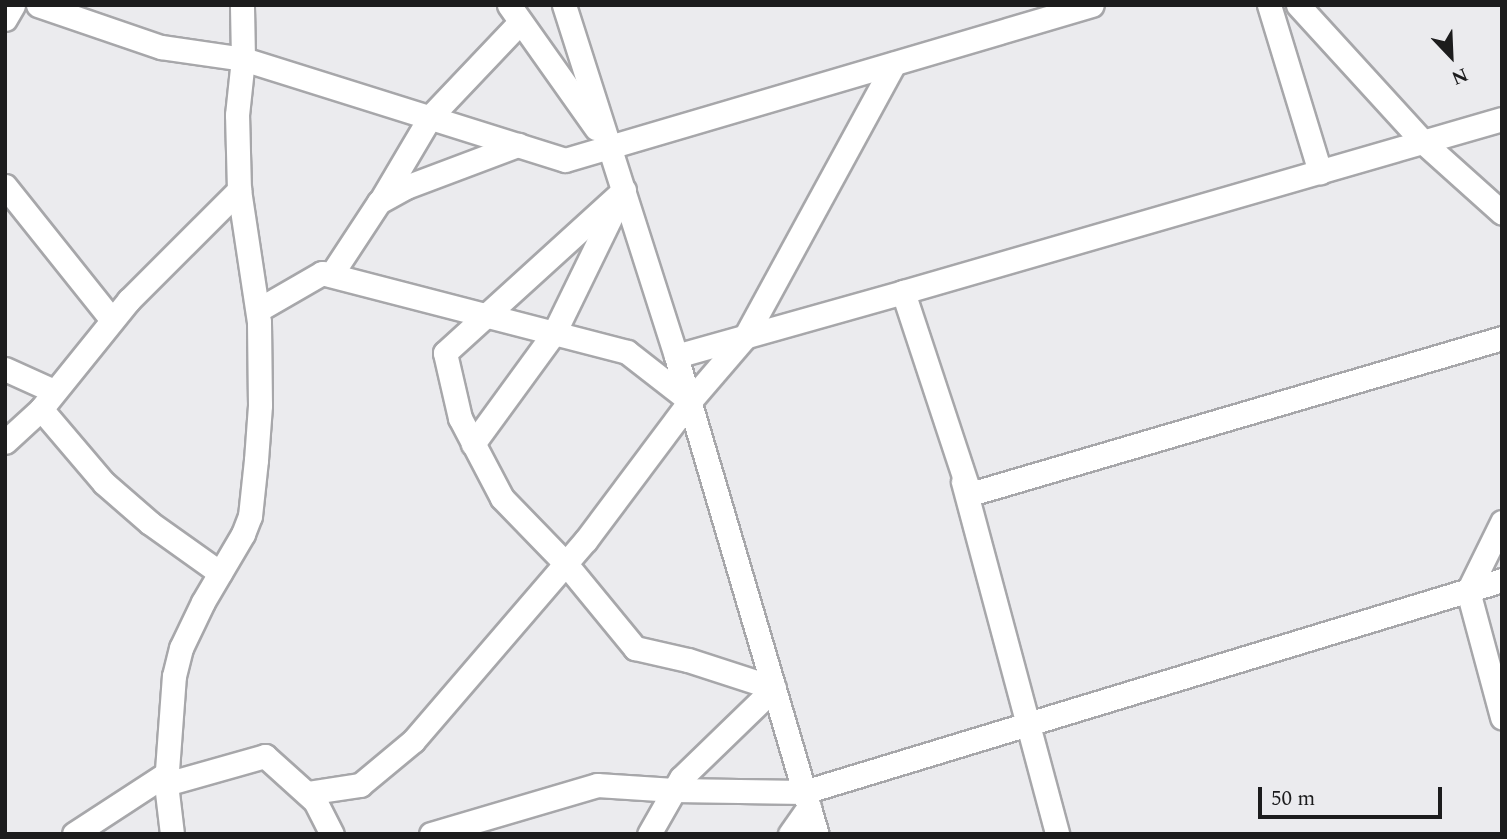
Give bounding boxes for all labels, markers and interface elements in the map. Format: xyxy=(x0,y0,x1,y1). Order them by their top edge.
north arrow xyxy=(1416,21,1486,91)
text: N xyxy=(1447,59,1472,92)
scale bar xyxy=(1262,772,1446,816)
text: 50 m xyxy=(1271,783,1315,815)

